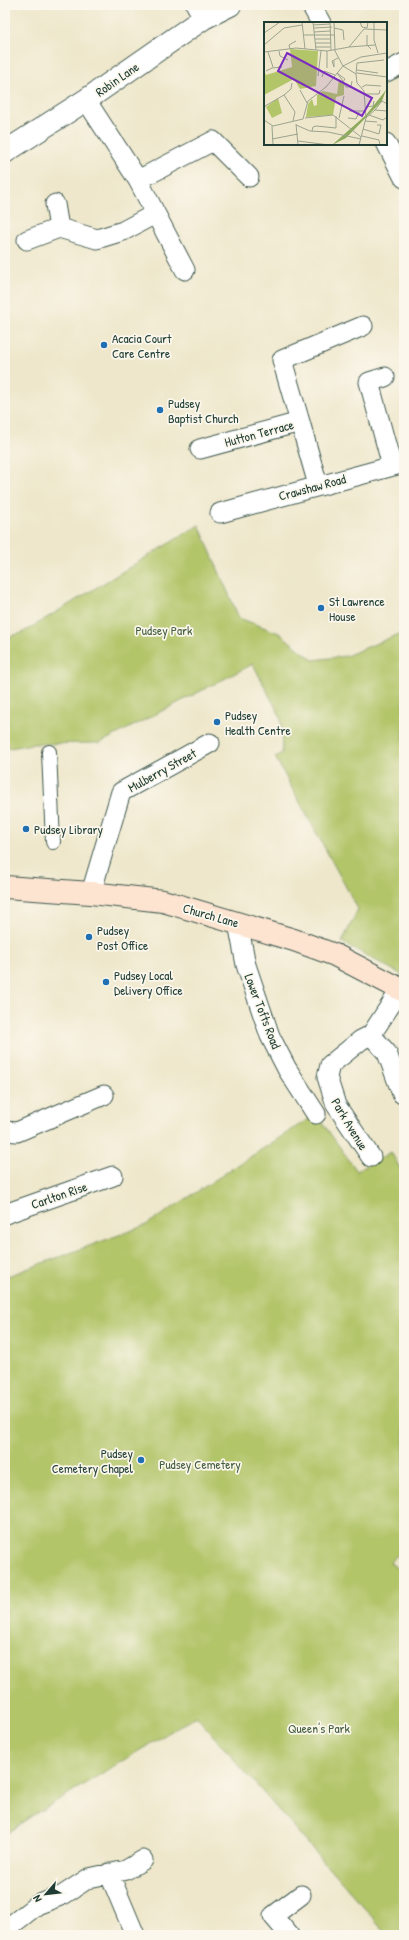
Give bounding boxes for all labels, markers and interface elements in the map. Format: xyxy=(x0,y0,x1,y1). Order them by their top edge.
inset map xyxy=(264,22,387,145)
street label: Robin Lane xyxy=(92,57,142,101)
place label: Acacia Court Care Centre xyxy=(112,329,172,362)
marker: Acacia Court Care Centre xyxy=(99,340,109,350)
place label: Pudsey Baptist Church xyxy=(168,394,239,427)
marker: Pudsey Baptist Church xyxy=(155,405,165,415)
street label: Hutton Terrace xyxy=(222,415,296,451)
street label: Crawshaw Road xyxy=(276,469,348,505)
place label: St Lawrence House xyxy=(329,592,385,625)
marker: St Lawrence House xyxy=(316,603,326,613)
park label: Pudsey Park xyxy=(136,621,193,639)
place label: Pudsey Health Centre xyxy=(225,706,291,739)
marker: Pudsey Health Centre xyxy=(212,717,222,727)
street label: Mulberry Street xyxy=(125,744,200,796)
place label: Pudsey Library xyxy=(34,820,103,838)
marker: Pudsey Library xyxy=(21,824,31,834)
street label: Church Lane xyxy=(181,898,241,932)
place label: Pudsey Post Office xyxy=(97,921,148,954)
marker: Pudsey Post Office xyxy=(84,932,94,942)
place label: Pudsey Local Delivery Office xyxy=(114,966,183,999)
street label: Lower Tofts Road xyxy=(240,971,286,1051)
marker: Pudsey Local Delivery Office xyxy=(101,977,111,987)
street label: Park Avenue xyxy=(327,1095,373,1153)
street label: Carlton Rise xyxy=(29,1177,89,1213)
place label: Pudsey Cemetery Chapel xyxy=(52,1444,134,1477)
marker: Pudsey Cemetery Chapel xyxy=(136,1455,146,1465)
park label: Pudsey Cemetery xyxy=(159,1455,241,1473)
park label: Queen's Park xyxy=(288,1719,351,1737)
north arrow xyxy=(26,1874,66,1914)
text: N xyxy=(30,1893,45,1905)

